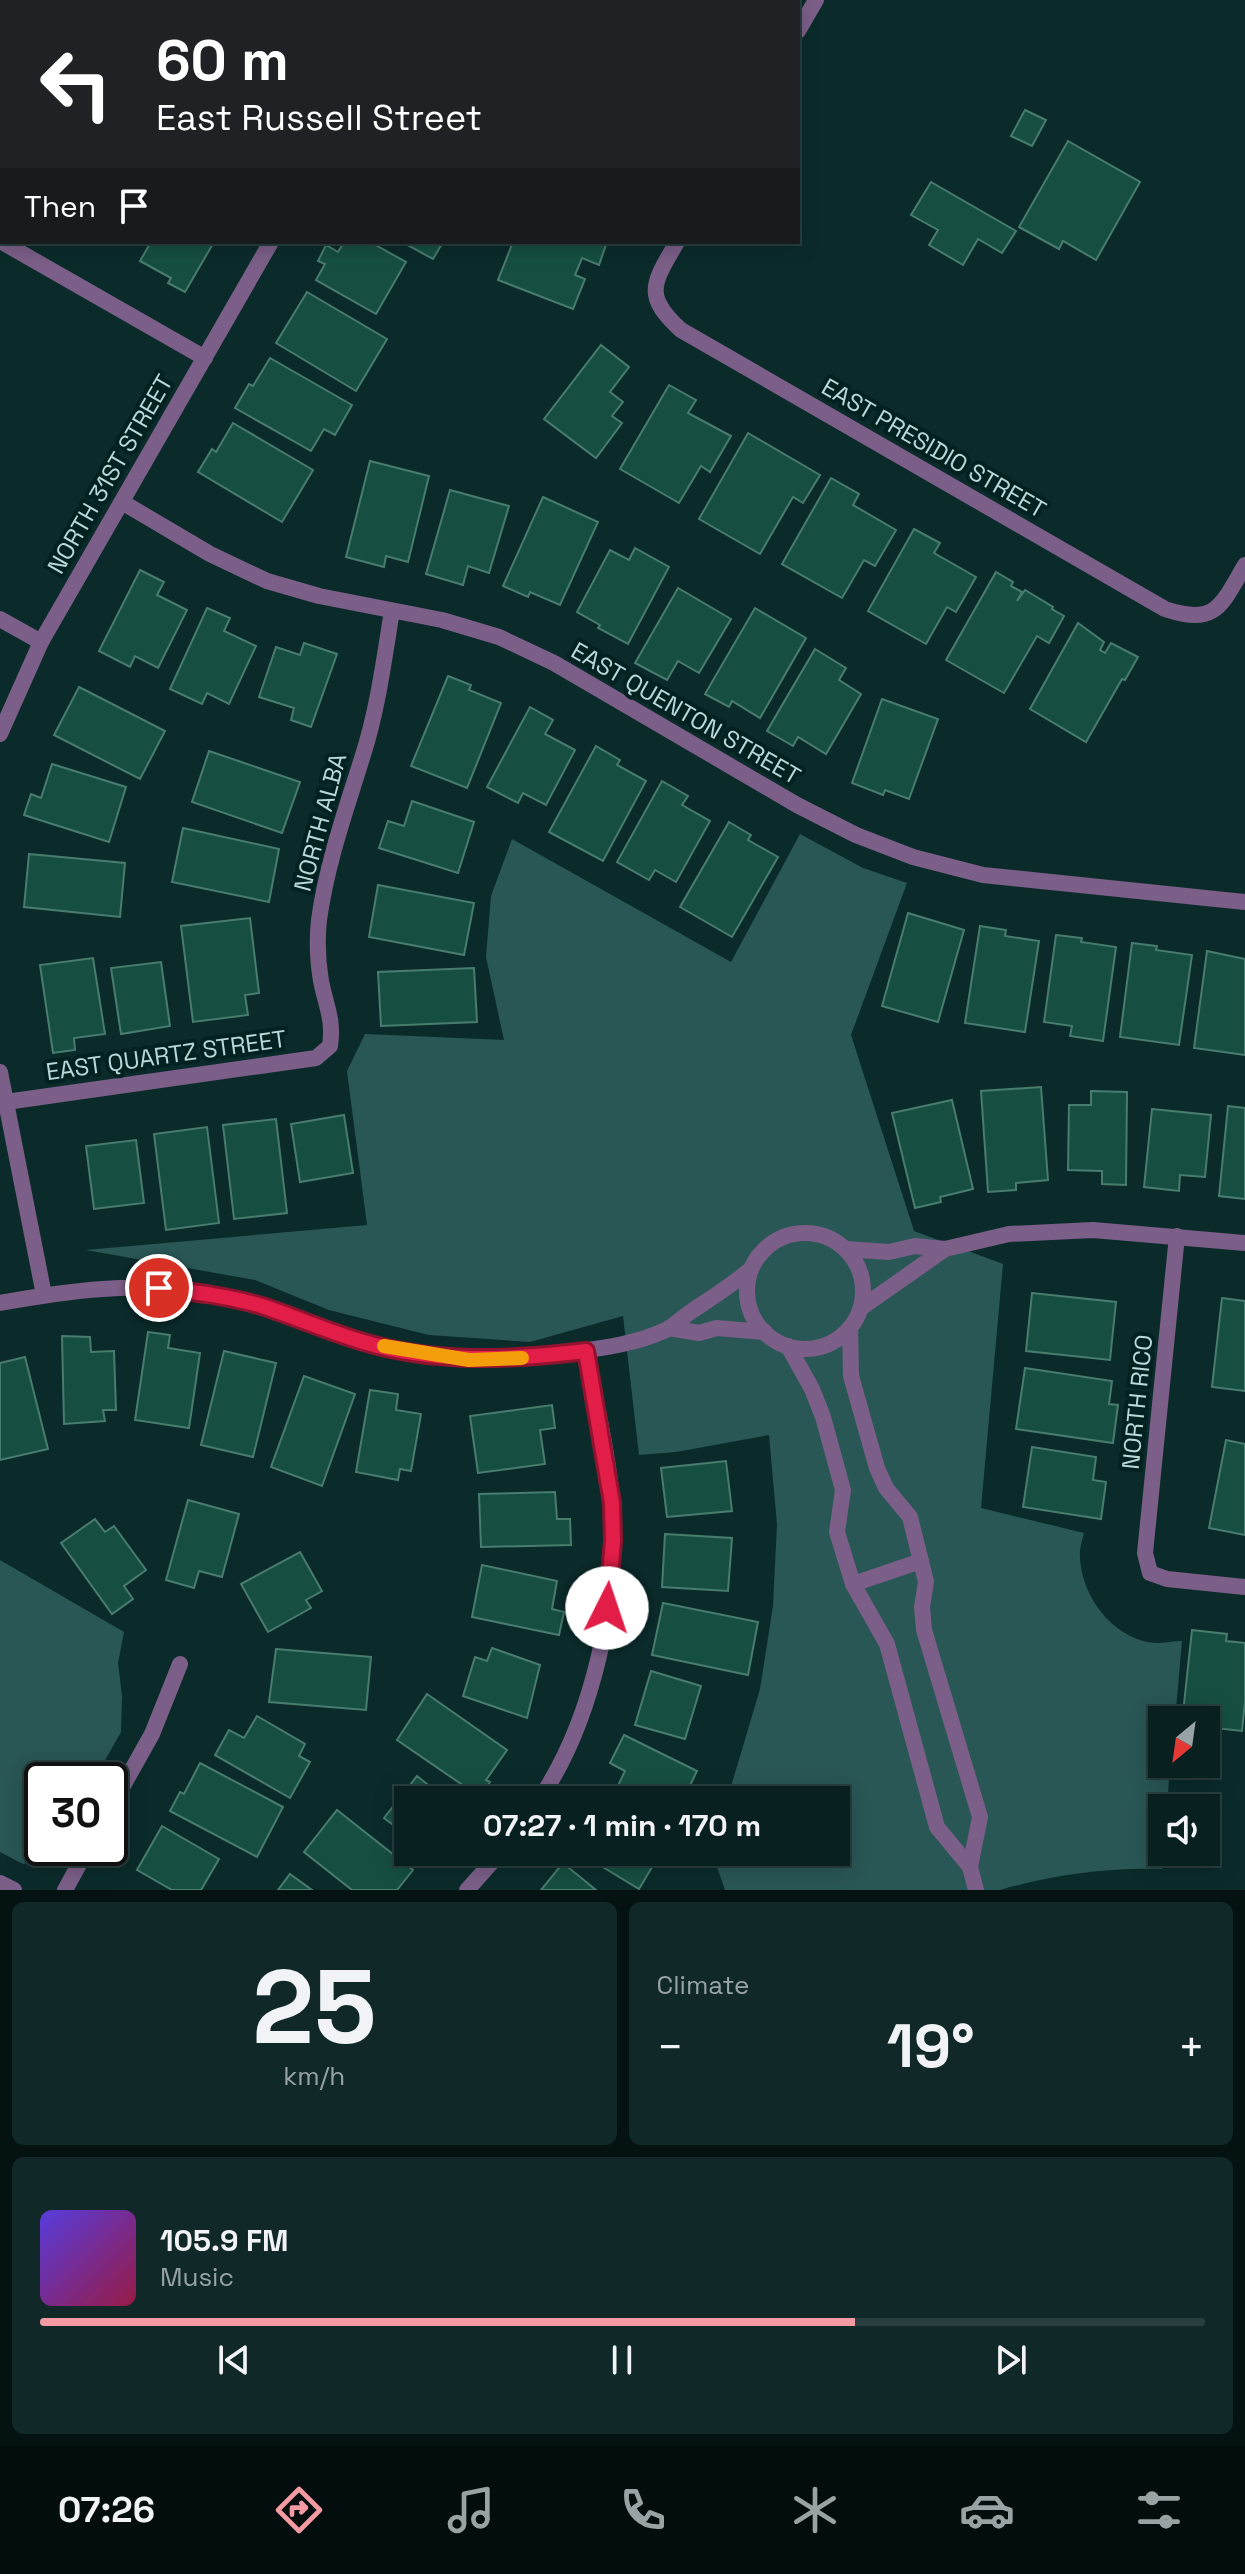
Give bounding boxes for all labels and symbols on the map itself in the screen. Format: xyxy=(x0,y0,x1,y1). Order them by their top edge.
street label: NORTH 31ST STREET xyxy=(40,369,180,579)
street label: EAST PRESIDIO STREET xyxy=(816,371,1052,525)
street label: EAST QUENTON STREET xyxy=(566,635,806,791)
street label: NORTH ALBA xyxy=(287,750,353,894)
street label: EAST QUARTZ STREET xyxy=(44,1023,288,1087)
pin xyxy=(125,1254,193,1322)
street label: NORTH RICO xyxy=(1115,1333,1159,1471)
position arrow xyxy=(565,1566,649,1650)
north arrow xyxy=(1148,1706,1220,1778)
speed limit sign: 30 xyxy=(24,1762,128,1866)

